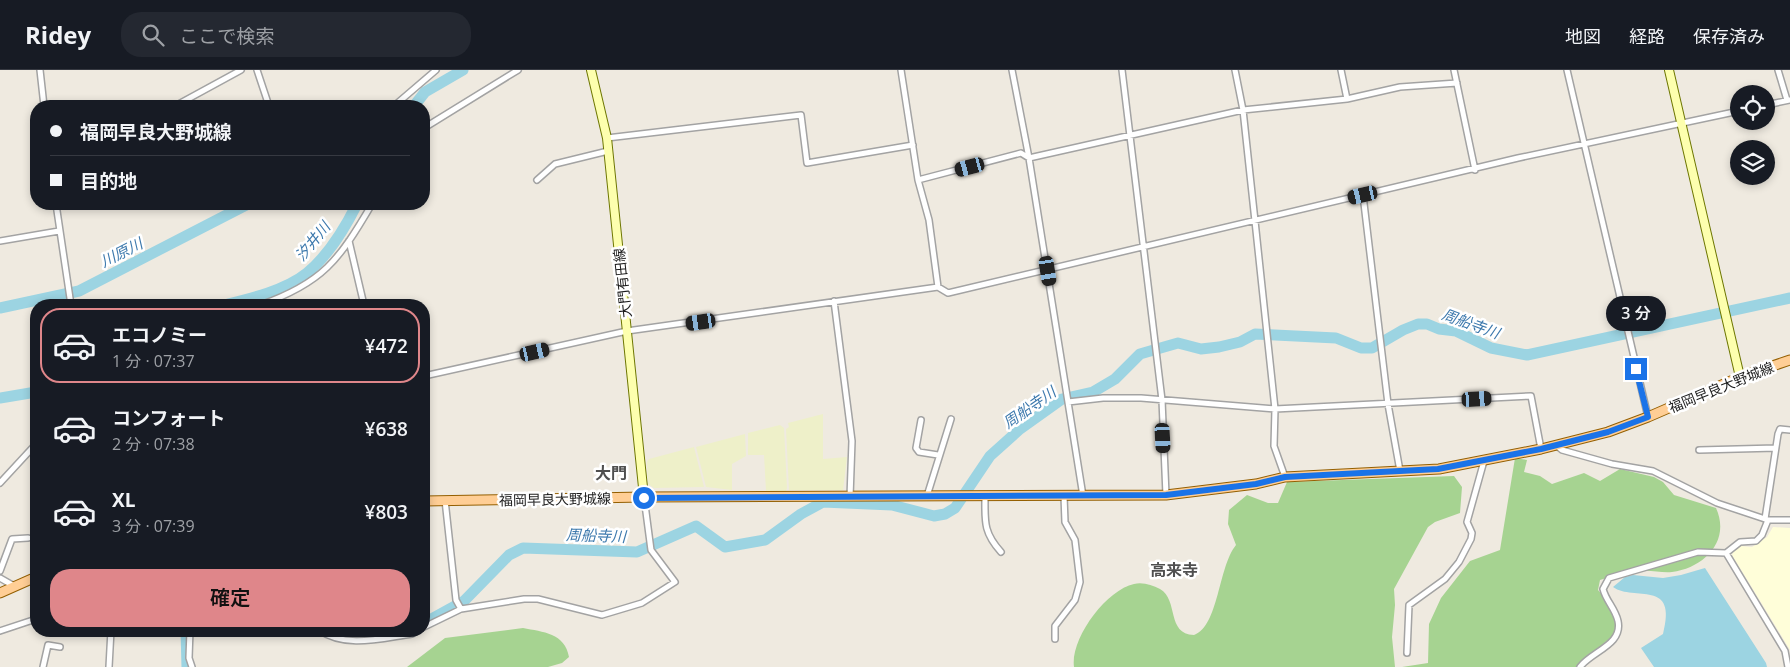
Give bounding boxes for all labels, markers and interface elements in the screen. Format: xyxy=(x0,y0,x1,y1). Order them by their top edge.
search box xyxy=(121,12,471,57)
text: Ridey xyxy=(25,18,91,51)
icon: search xyxy=(139,21,167,49)
text: ここで検索 xyxy=(179,23,274,49)
text: 地図 xyxy=(1565,24,1601,48)
text: 経路 xyxy=(1629,24,1665,48)
text: 保存済み xyxy=(1693,24,1765,48)
map controls xyxy=(1730,85,1775,185)
button: locate xyxy=(1730,85,1775,130)
text: 福岡早良大野城線 xyxy=(80,119,232,145)
button: layers xyxy=(1730,140,1775,185)
car xyxy=(953,156,986,178)
text: 目的地 xyxy=(80,168,137,194)
car xyxy=(1346,184,1379,206)
water label: 汐井川 xyxy=(290,216,335,265)
water label: 川原川 xyxy=(96,232,147,271)
street label: 大門有田線 xyxy=(609,247,635,319)
car xyxy=(1038,255,1057,287)
callout: 3 分 xyxy=(1606,296,1666,332)
text: 3 分 xyxy=(1621,302,1651,324)
water label: 周船寺川 xyxy=(1439,303,1504,343)
car xyxy=(685,312,716,332)
text: エコノミー xyxy=(112,322,207,348)
icon: car xyxy=(52,323,97,368)
text: ¥472 xyxy=(365,333,408,359)
car xyxy=(518,341,551,363)
text: 1 分 · 07:37 xyxy=(112,350,195,372)
street label: 福岡早良大野城線 xyxy=(1666,357,1776,417)
route end xyxy=(1625,358,1647,380)
water label: 周船寺川 xyxy=(999,380,1061,432)
car xyxy=(1461,391,1492,407)
text: コンフォート xyxy=(112,405,225,431)
icon: car xyxy=(52,406,97,451)
text: ¥638 xyxy=(365,416,408,442)
car xyxy=(1154,423,1171,453)
text: 2 分 · 07:38 xyxy=(112,433,195,455)
district label: 大門 xyxy=(595,462,627,484)
text: XL xyxy=(112,487,135,513)
route start xyxy=(633,487,655,509)
icon: car xyxy=(52,489,97,534)
street label: 福岡早良大野城線 xyxy=(499,489,611,509)
text: ¥803 xyxy=(365,499,408,525)
text: 3 分 · 07:39 xyxy=(112,515,195,537)
water label: 周船寺川 xyxy=(566,524,628,546)
district label: 高来寺 xyxy=(1150,559,1198,581)
button: 確定 xyxy=(50,569,410,627)

